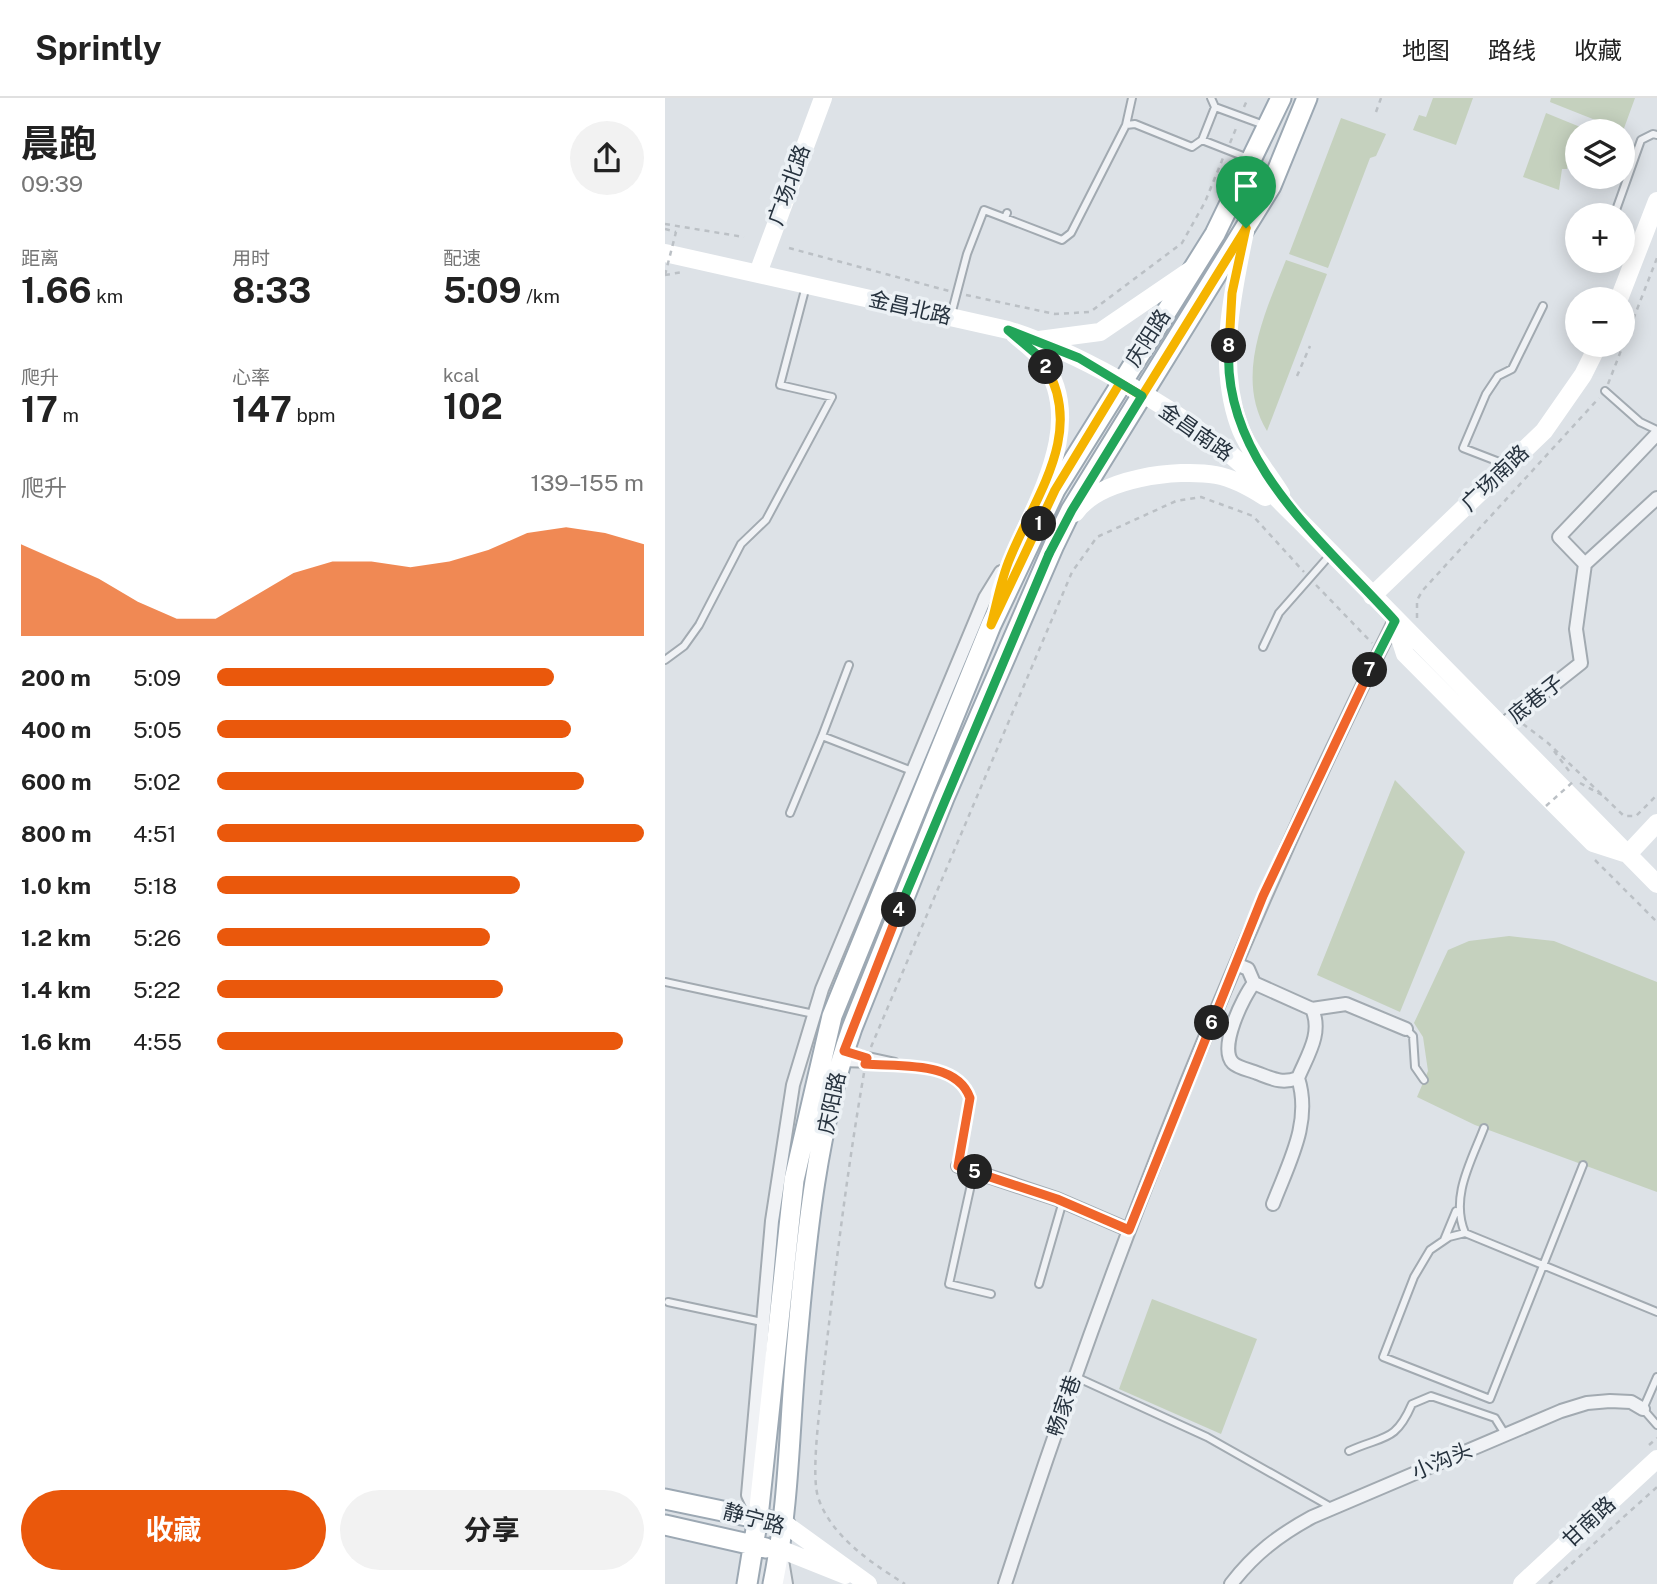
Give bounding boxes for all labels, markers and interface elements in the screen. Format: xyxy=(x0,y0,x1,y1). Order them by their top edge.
text: Sprintly xyxy=(35,29,162,67)
text: 地图 xyxy=(1402,36,1450,64)
text: 路线 xyxy=(1488,36,1536,64)
text: 收藏 xyxy=(1574,36,1622,64)
map controls xyxy=(1565,119,1635,357)
button: layers xyxy=(1565,119,1635,189)
text: 晨跑 xyxy=(21,121,97,166)
button: share xyxy=(570,121,644,195)
street label: 广场北路 xyxy=(762,141,815,229)
pin xyxy=(1216,156,1276,228)
icon: arrive xyxy=(1227,167,1265,205)
text: 09:39 xyxy=(21,170,83,197)
button: + xyxy=(1565,203,1635,273)
text: 距离 xyxy=(21,247,59,269)
text: 用时 xyxy=(232,247,270,269)
text: 配速 xyxy=(443,247,481,269)
text: 1.66 xyxy=(21,270,92,311)
text: 8:33 xyxy=(232,270,311,311)
text: 5:09 xyxy=(443,270,522,311)
text: km xyxy=(92,285,123,307)
text: /km xyxy=(522,285,560,307)
street label: 金昌北路 xyxy=(866,286,954,329)
button: − xyxy=(1565,287,1635,357)
street label: 庆阳路 xyxy=(1120,305,1175,371)
pin: 8 xyxy=(1211,328,1247,364)
text: 8 xyxy=(1222,334,1235,356)
pin: 2 xyxy=(1029,350,1063,384)
text: 2 xyxy=(1039,355,1052,377)
text: kcal xyxy=(443,364,480,386)
text: 爬升 xyxy=(21,366,59,388)
text: 心率 xyxy=(232,366,270,388)
text: 102 xyxy=(443,386,503,427)
text: 17 xyxy=(21,389,58,430)
text: 147 xyxy=(232,389,292,430)
street label: 金昌南路 xyxy=(1155,397,1238,466)
text: m xyxy=(58,404,79,426)
text: bpm xyxy=(292,404,336,426)
street label: 广场南路 xyxy=(1456,439,1534,516)
text: 139–155 m xyxy=(531,469,644,496)
text: 爬升 xyxy=(21,474,67,501)
pin: 1 xyxy=(1021,506,1057,542)
text: 1 xyxy=(1034,512,1043,534)
pin: 7 xyxy=(1353,652,1387,688)
text: 7 xyxy=(1364,658,1375,680)
text: 200 m xyxy=(21,664,91,691)
text: 5:09 xyxy=(133,664,181,691)
street label: 底巷子 xyxy=(1503,669,1568,728)
text: 400 m xyxy=(21,716,91,743)
text: 5:05 xyxy=(133,716,182,743)
text: 600 m xyxy=(21,768,91,795)
text: 5:02 xyxy=(133,768,181,795)
text: 800 m xyxy=(21,820,92,847)
text: 4:51 xyxy=(133,820,177,847)
text: 1.0 km xyxy=(21,872,91,899)
text: 5:18 xyxy=(133,872,177,899)
pin: 4 xyxy=(881,892,917,928)
text: 4 xyxy=(892,898,905,920)
text: 1.2 km xyxy=(21,924,91,951)
text: 5:26 xyxy=(133,924,181,951)
text: 1.4 km xyxy=(21,976,91,1003)
text: 5:22 xyxy=(133,976,181,1003)
pin: 6 xyxy=(1195,1006,1229,1040)
text: 6 xyxy=(1205,1011,1218,1033)
text: 1.6 km xyxy=(21,1028,91,1055)
text: 4:55 xyxy=(133,1028,182,1055)
street label: 庆阳路 xyxy=(813,1069,850,1136)
pin: 5 xyxy=(957,1154,993,1190)
text: 5 xyxy=(968,1160,981,1182)
street label: 畅家巷 xyxy=(1041,1372,1086,1440)
street label: 小沟头 xyxy=(1408,1437,1476,1484)
button: 收藏 xyxy=(21,1490,326,1570)
button: 分享 xyxy=(340,1490,644,1570)
street label: 甘南路 xyxy=(1557,1491,1620,1552)
street label: 静宁路 xyxy=(720,1498,788,1539)

